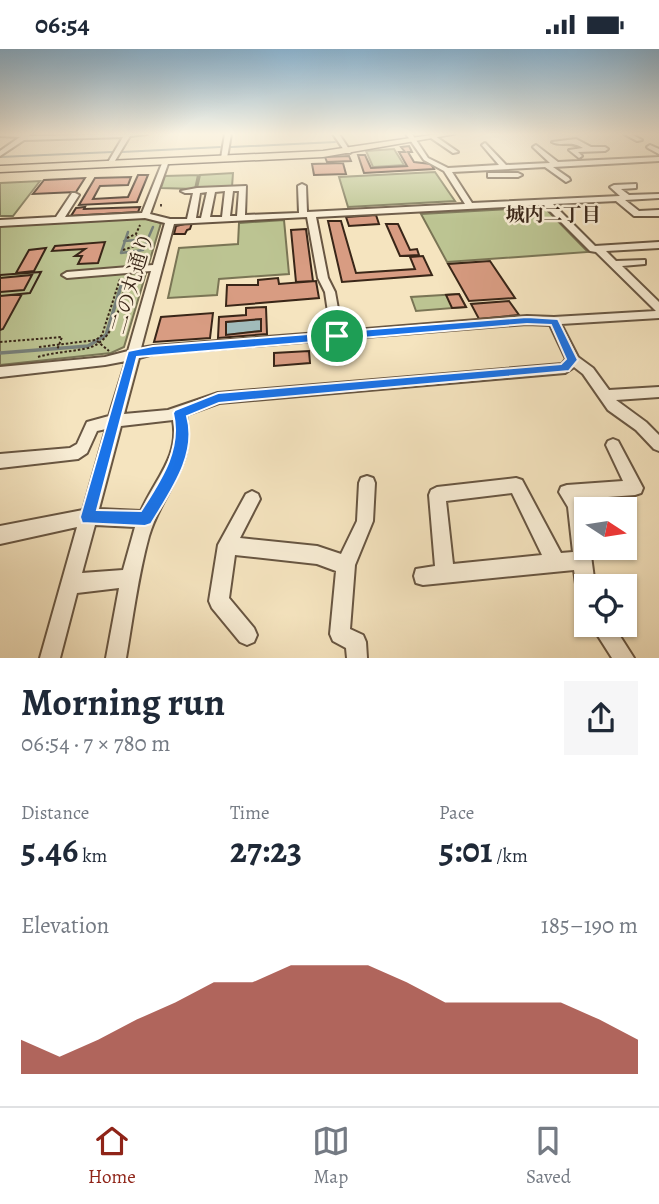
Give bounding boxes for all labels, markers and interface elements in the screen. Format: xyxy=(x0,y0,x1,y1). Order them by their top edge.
text: 06:54 xyxy=(35,7,90,42)
district label: 城内二丁目 xyxy=(505,202,601,228)
street label: 二の丸通り xyxy=(104,229,160,337)
pin xyxy=(307,306,367,366)
icon: arrive xyxy=(318,317,356,355)
north arrow xyxy=(574,497,637,560)
map controls xyxy=(574,497,637,637)
button: locate xyxy=(574,574,637,637)
text: Morning run xyxy=(21,676,225,728)
button: share xyxy=(564,681,638,755)
text: 06:54 · 7 × 780 m xyxy=(21,728,171,759)
text: Distance xyxy=(21,800,89,826)
text: Time xyxy=(230,800,269,826)
text: Pace xyxy=(439,800,474,826)
text: 5.46 xyxy=(21,826,78,874)
text: 27:23 xyxy=(230,826,302,874)
text: 5:01 xyxy=(439,826,492,874)
text: km xyxy=(78,843,107,869)
text: /km xyxy=(492,843,528,869)
text: Elevation xyxy=(21,910,109,941)
text: 185–190 m xyxy=(541,910,638,941)
tab: Home xyxy=(88,1122,136,1190)
tab: Map xyxy=(312,1122,350,1190)
tab: Saved xyxy=(526,1122,571,1190)

